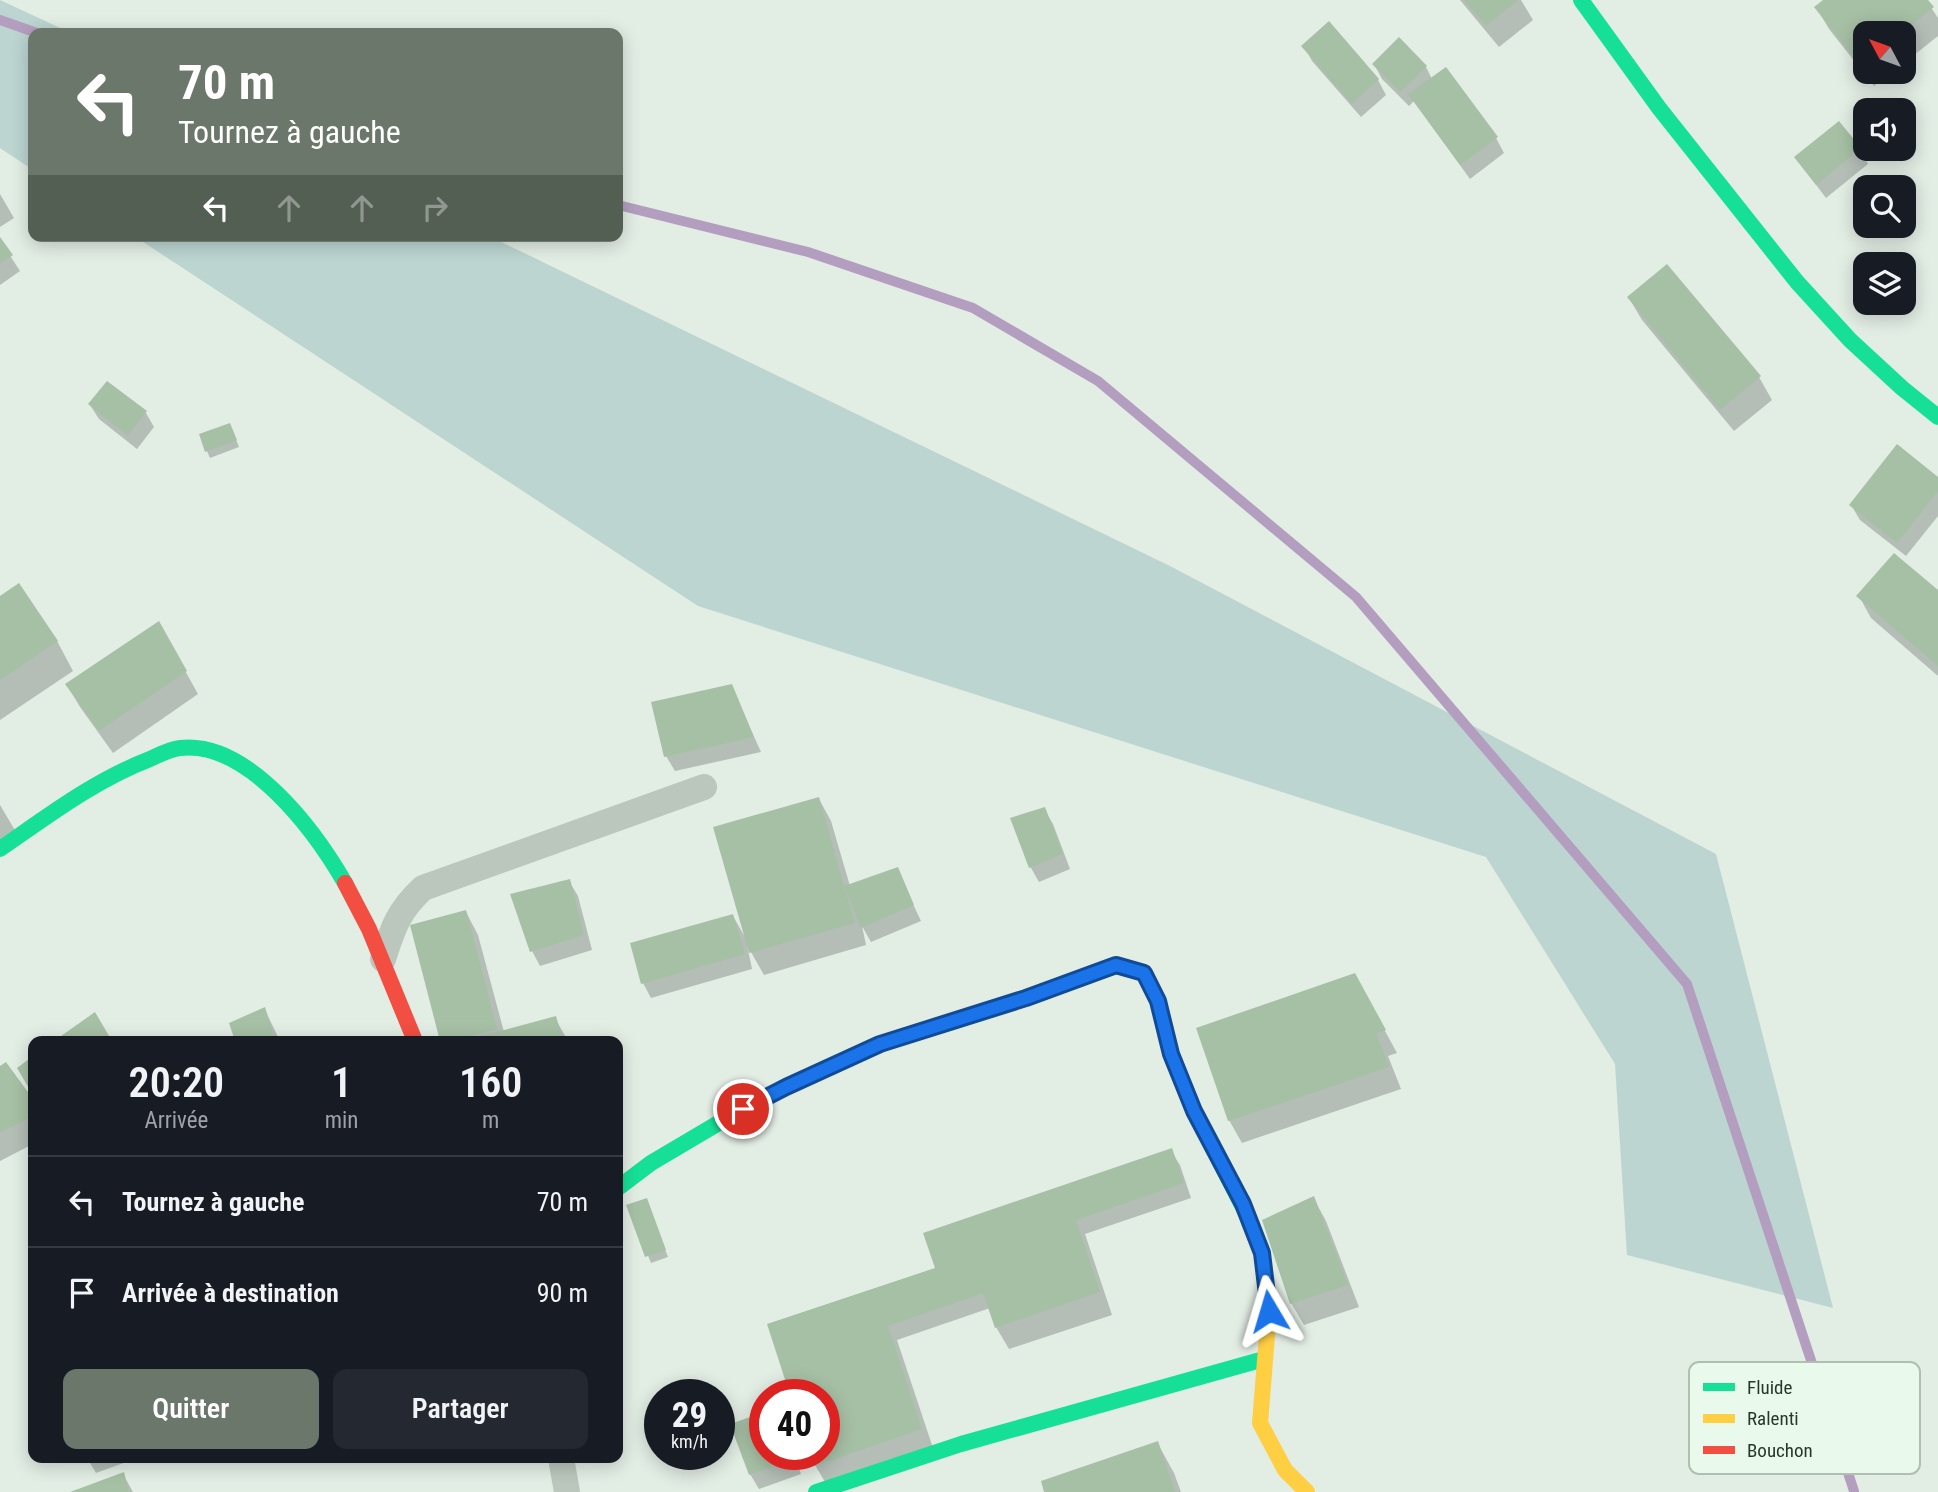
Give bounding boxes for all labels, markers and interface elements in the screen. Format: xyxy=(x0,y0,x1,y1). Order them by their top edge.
north arrow xyxy=(1853,21,1916,84)
map controls xyxy=(1853,21,1916,315)
text: 70 m xyxy=(178,54,275,111)
icon: left xyxy=(63,56,154,147)
button: sound xyxy=(1853,98,1916,161)
text: Tournez à gauche xyxy=(178,113,401,151)
button: search xyxy=(1853,175,1916,238)
icon: left xyxy=(197,189,235,227)
icon: ahead xyxy=(270,189,308,227)
icon: ahead xyxy=(343,189,381,227)
icon: right xyxy=(416,189,454,227)
button: layers xyxy=(1853,252,1916,315)
text: 20:20 xyxy=(129,1058,224,1107)
text: 1 xyxy=(331,1058,352,1107)
text: 160 xyxy=(459,1058,522,1107)
pin xyxy=(713,1079,773,1139)
icon: arrive xyxy=(724,1090,762,1128)
text: Arrivée xyxy=(144,1107,208,1134)
text: min xyxy=(325,1107,358,1134)
text: m xyxy=(482,1107,499,1134)
icon: left xyxy=(63,1183,101,1221)
text: Tournez à gauche xyxy=(122,1187,304,1217)
text: 70 m xyxy=(537,1187,588,1217)
icon: arrive xyxy=(63,1274,101,1312)
position arrow xyxy=(1232,1274,1306,1348)
text: Arrivée à destination xyxy=(122,1278,339,1308)
text: 90 m xyxy=(537,1278,588,1308)
legend xyxy=(1689,1362,1920,1474)
button: Quitter xyxy=(63,1369,319,1449)
button: Partager xyxy=(333,1369,588,1449)
text: Fluide xyxy=(1747,1376,1792,1399)
speed limit sign: 40 xyxy=(749,1379,840,1470)
text: 29 xyxy=(672,1395,707,1436)
text: Ralenti xyxy=(1747,1407,1799,1430)
text: km/h xyxy=(671,1431,708,1452)
text: Bouchon xyxy=(1747,1439,1813,1462)

